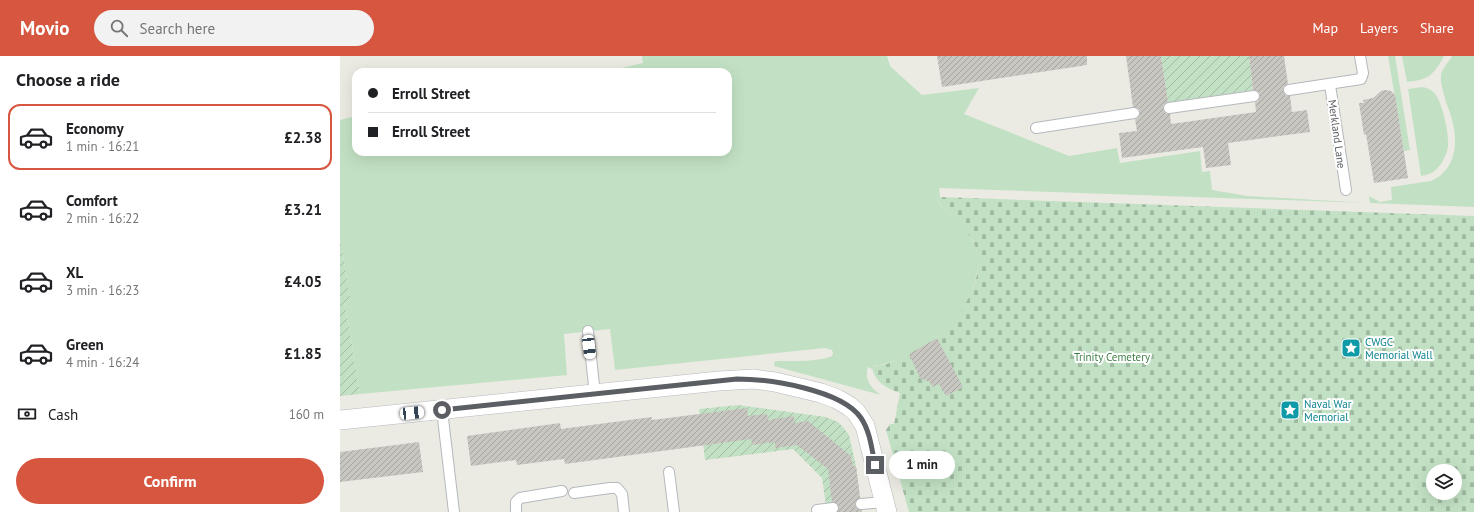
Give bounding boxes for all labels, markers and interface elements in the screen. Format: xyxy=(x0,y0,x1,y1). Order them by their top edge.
search box xyxy=(94,10,374,46)
text: Movio xyxy=(20,16,70,40)
icon: search xyxy=(108,17,130,39)
text: Search here xyxy=(140,19,215,38)
text: Map xyxy=(1312,19,1338,37)
text: Layers xyxy=(1360,19,1398,37)
text: Share xyxy=(1420,19,1454,37)
text: Choose a ride xyxy=(16,68,120,91)
text: Erroll Street xyxy=(392,84,470,103)
street label: Merkland Lane xyxy=(1325,99,1349,170)
icon: car xyxy=(18,119,54,155)
text: Economy xyxy=(66,119,124,138)
text: Erroll Street xyxy=(392,122,470,141)
text: £2.38 xyxy=(284,128,322,147)
text: 1 min · 16:21 xyxy=(66,138,139,155)
icon: car xyxy=(18,191,54,227)
text: Comfort xyxy=(66,191,118,210)
text: £3.21 xyxy=(284,200,322,219)
text: 2 min · 16:22 xyxy=(66,210,139,227)
icon: car xyxy=(18,263,54,299)
text: XL xyxy=(66,263,83,282)
text: £4.05 xyxy=(284,272,322,291)
text: 3 min · 16:23 xyxy=(66,282,139,299)
car xyxy=(582,334,596,360)
icon: car xyxy=(18,335,54,371)
text: Green xyxy=(66,335,104,354)
place label: CWGC Memorial Wall xyxy=(1365,335,1434,362)
place icon: CWGC Memorial Wall xyxy=(1340,337,1362,359)
text: £1.85 xyxy=(284,344,322,363)
park label: Trinity Cemetery xyxy=(1074,350,1151,364)
text: 4 min · 16:24 xyxy=(66,354,139,371)
place label: Naval War Memorial xyxy=(1304,397,1352,424)
place icon: Naval War Memorial xyxy=(1279,399,1301,421)
route start xyxy=(433,401,451,419)
icon: cash xyxy=(16,403,38,425)
text: Cash xyxy=(48,405,78,424)
text: 160 m xyxy=(289,406,324,423)
car xyxy=(399,406,425,420)
callout: 1 min xyxy=(889,451,955,479)
route end xyxy=(866,456,884,474)
text: 1 min xyxy=(906,456,938,473)
button: Confirm xyxy=(16,458,324,504)
map controls xyxy=(1426,464,1462,500)
button: layers xyxy=(1426,464,1462,500)

